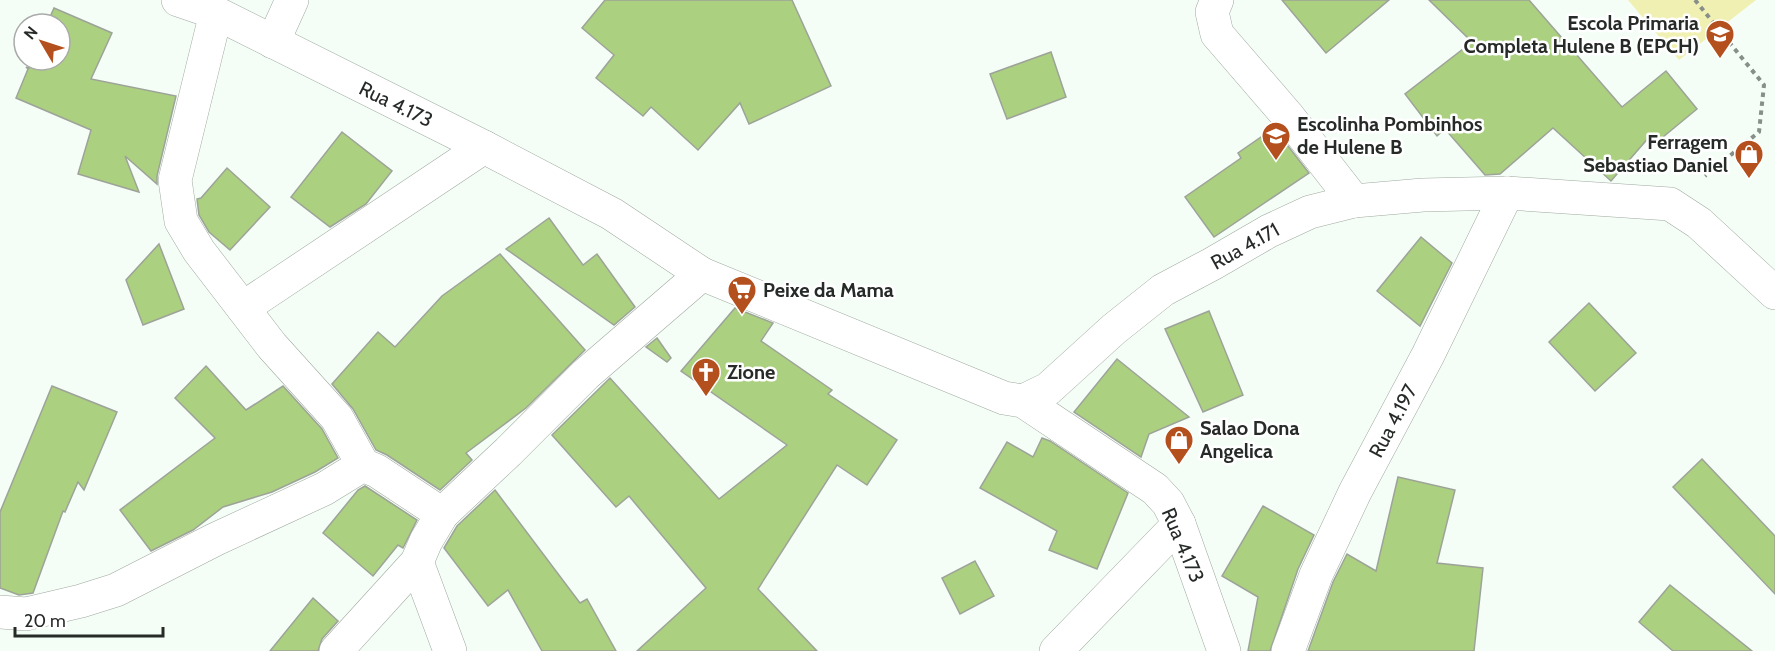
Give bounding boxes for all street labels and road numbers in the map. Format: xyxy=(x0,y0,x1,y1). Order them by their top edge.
street label: Rua 4.173 xyxy=(355,76,437,132)
street label: Rua 4.171 xyxy=(1207,217,1283,275)
street label: Rua 4.197 xyxy=(1364,380,1422,462)
street label: Rua 4.173 xyxy=(1157,504,1209,586)

